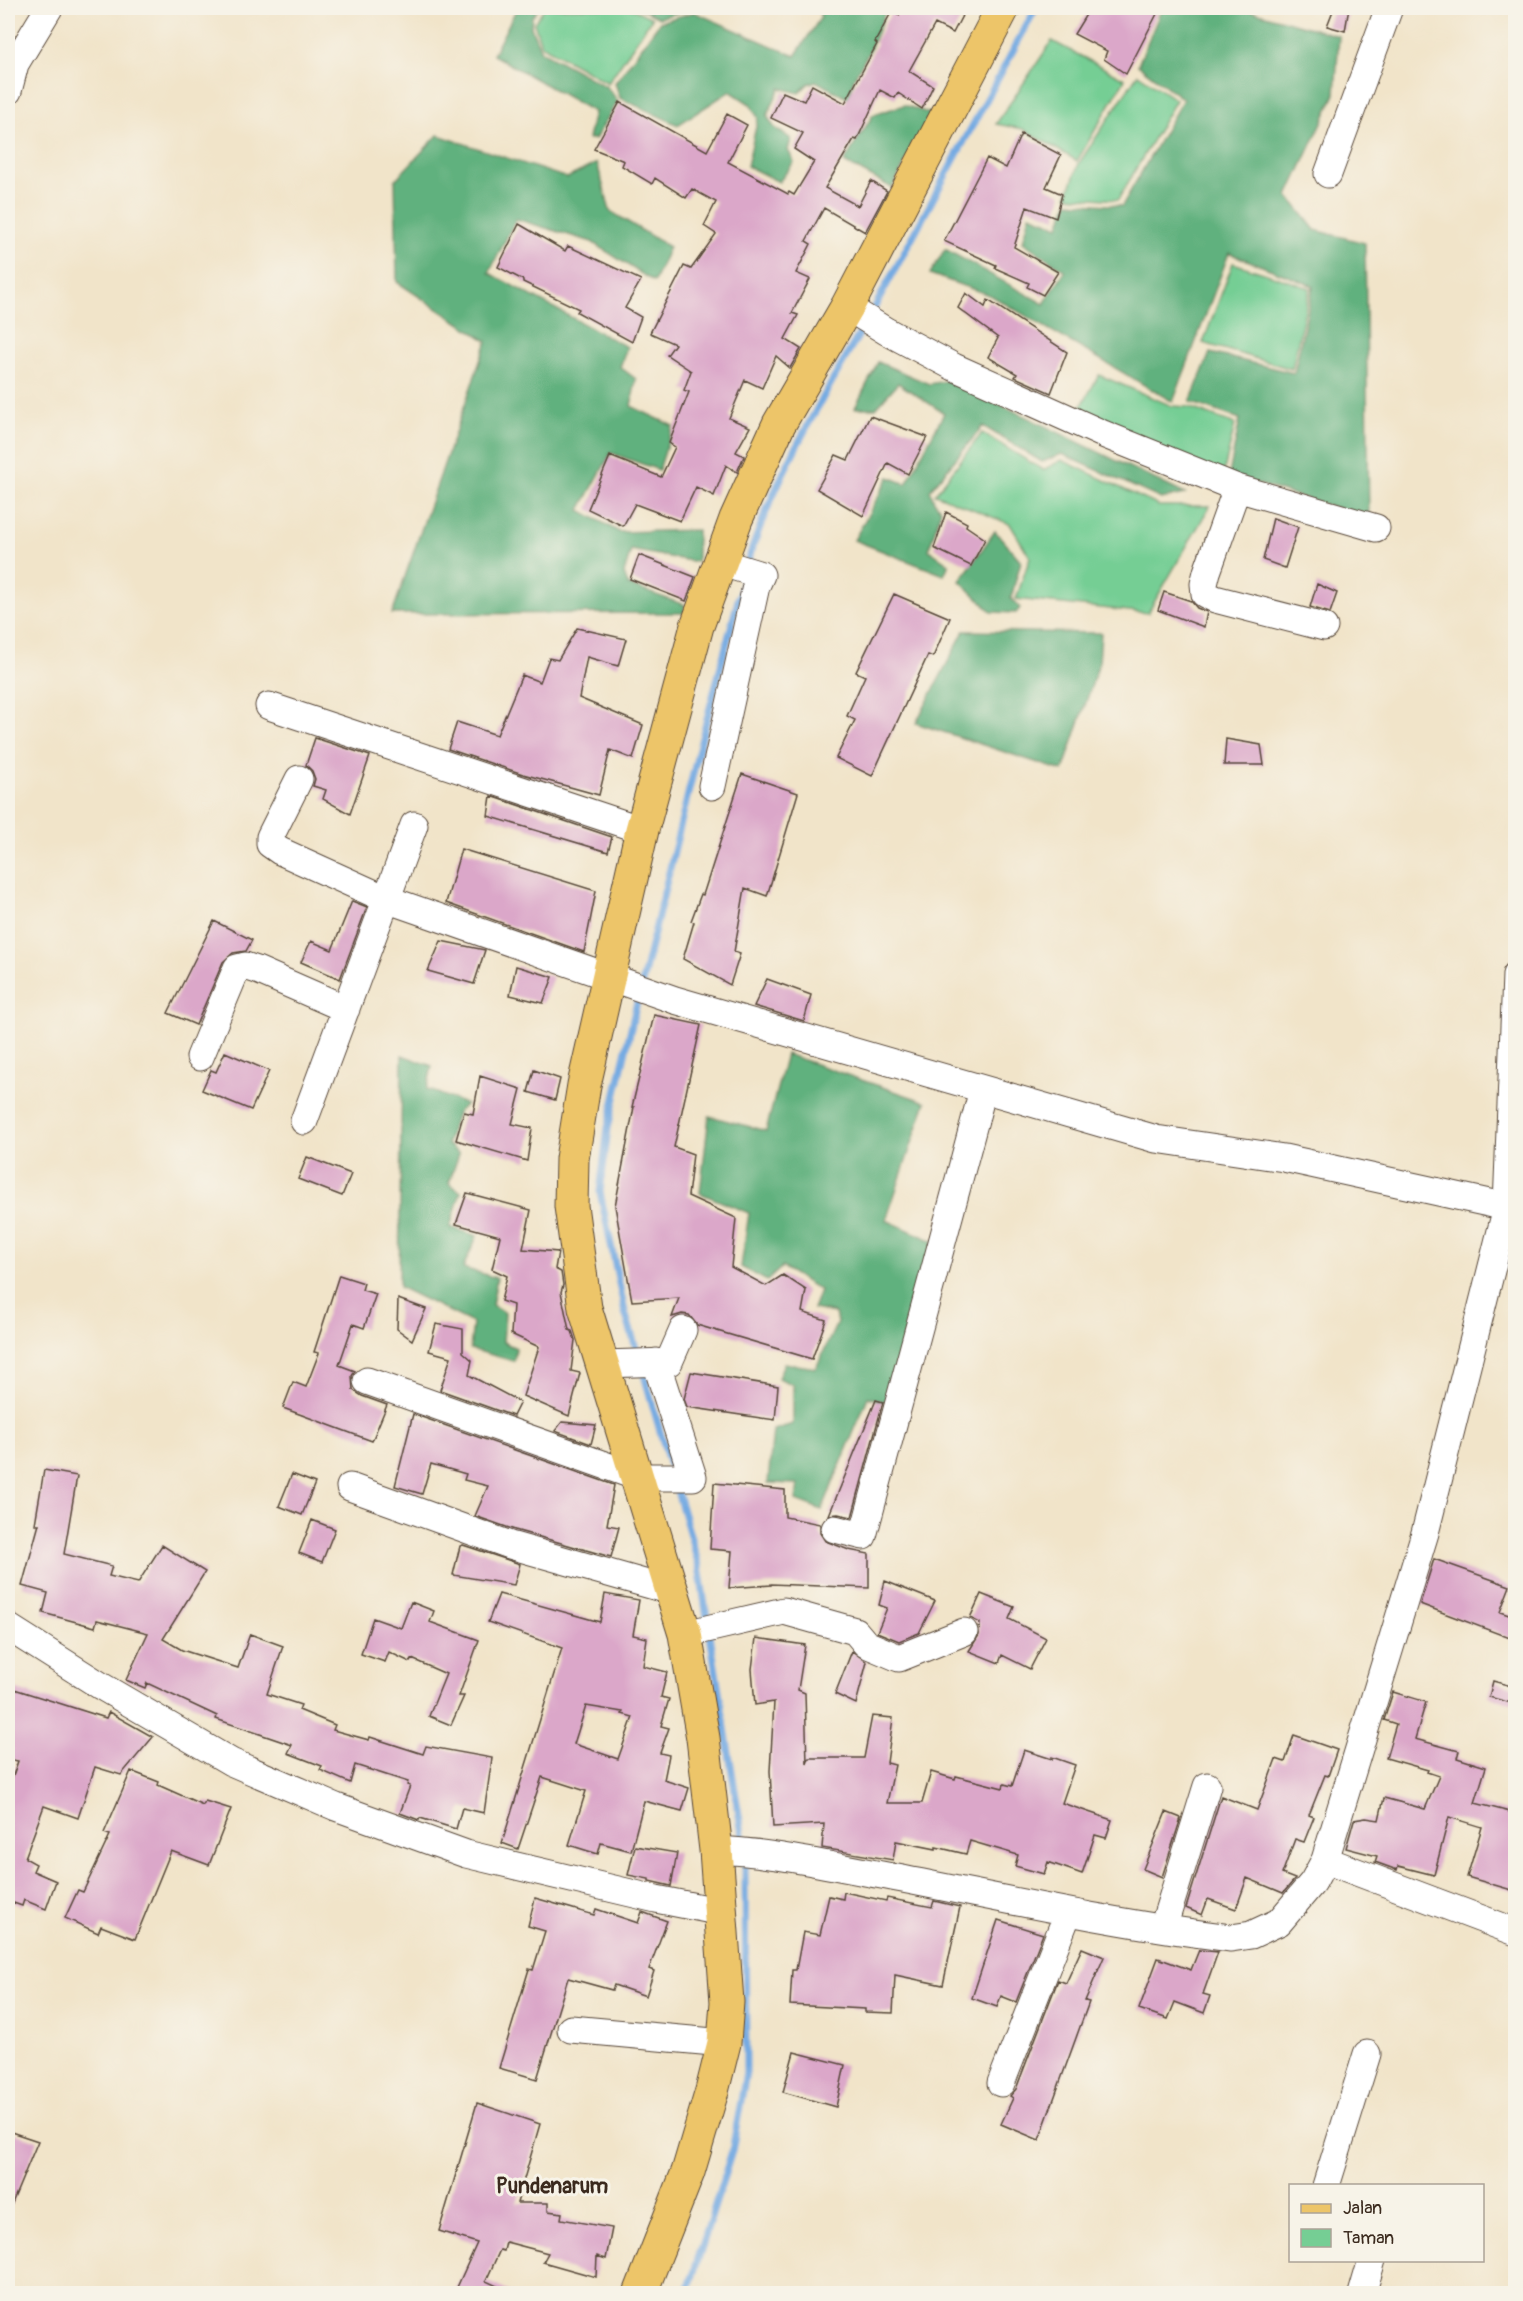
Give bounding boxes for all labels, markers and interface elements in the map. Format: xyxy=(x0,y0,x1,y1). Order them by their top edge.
district label: Pundenarum xyxy=(496,2173,608,2200)
legend xyxy=(1289,2184,1484,2262)
text: Jalan xyxy=(1343,2197,1382,2220)
text: Taman xyxy=(1343,2227,1394,2250)

